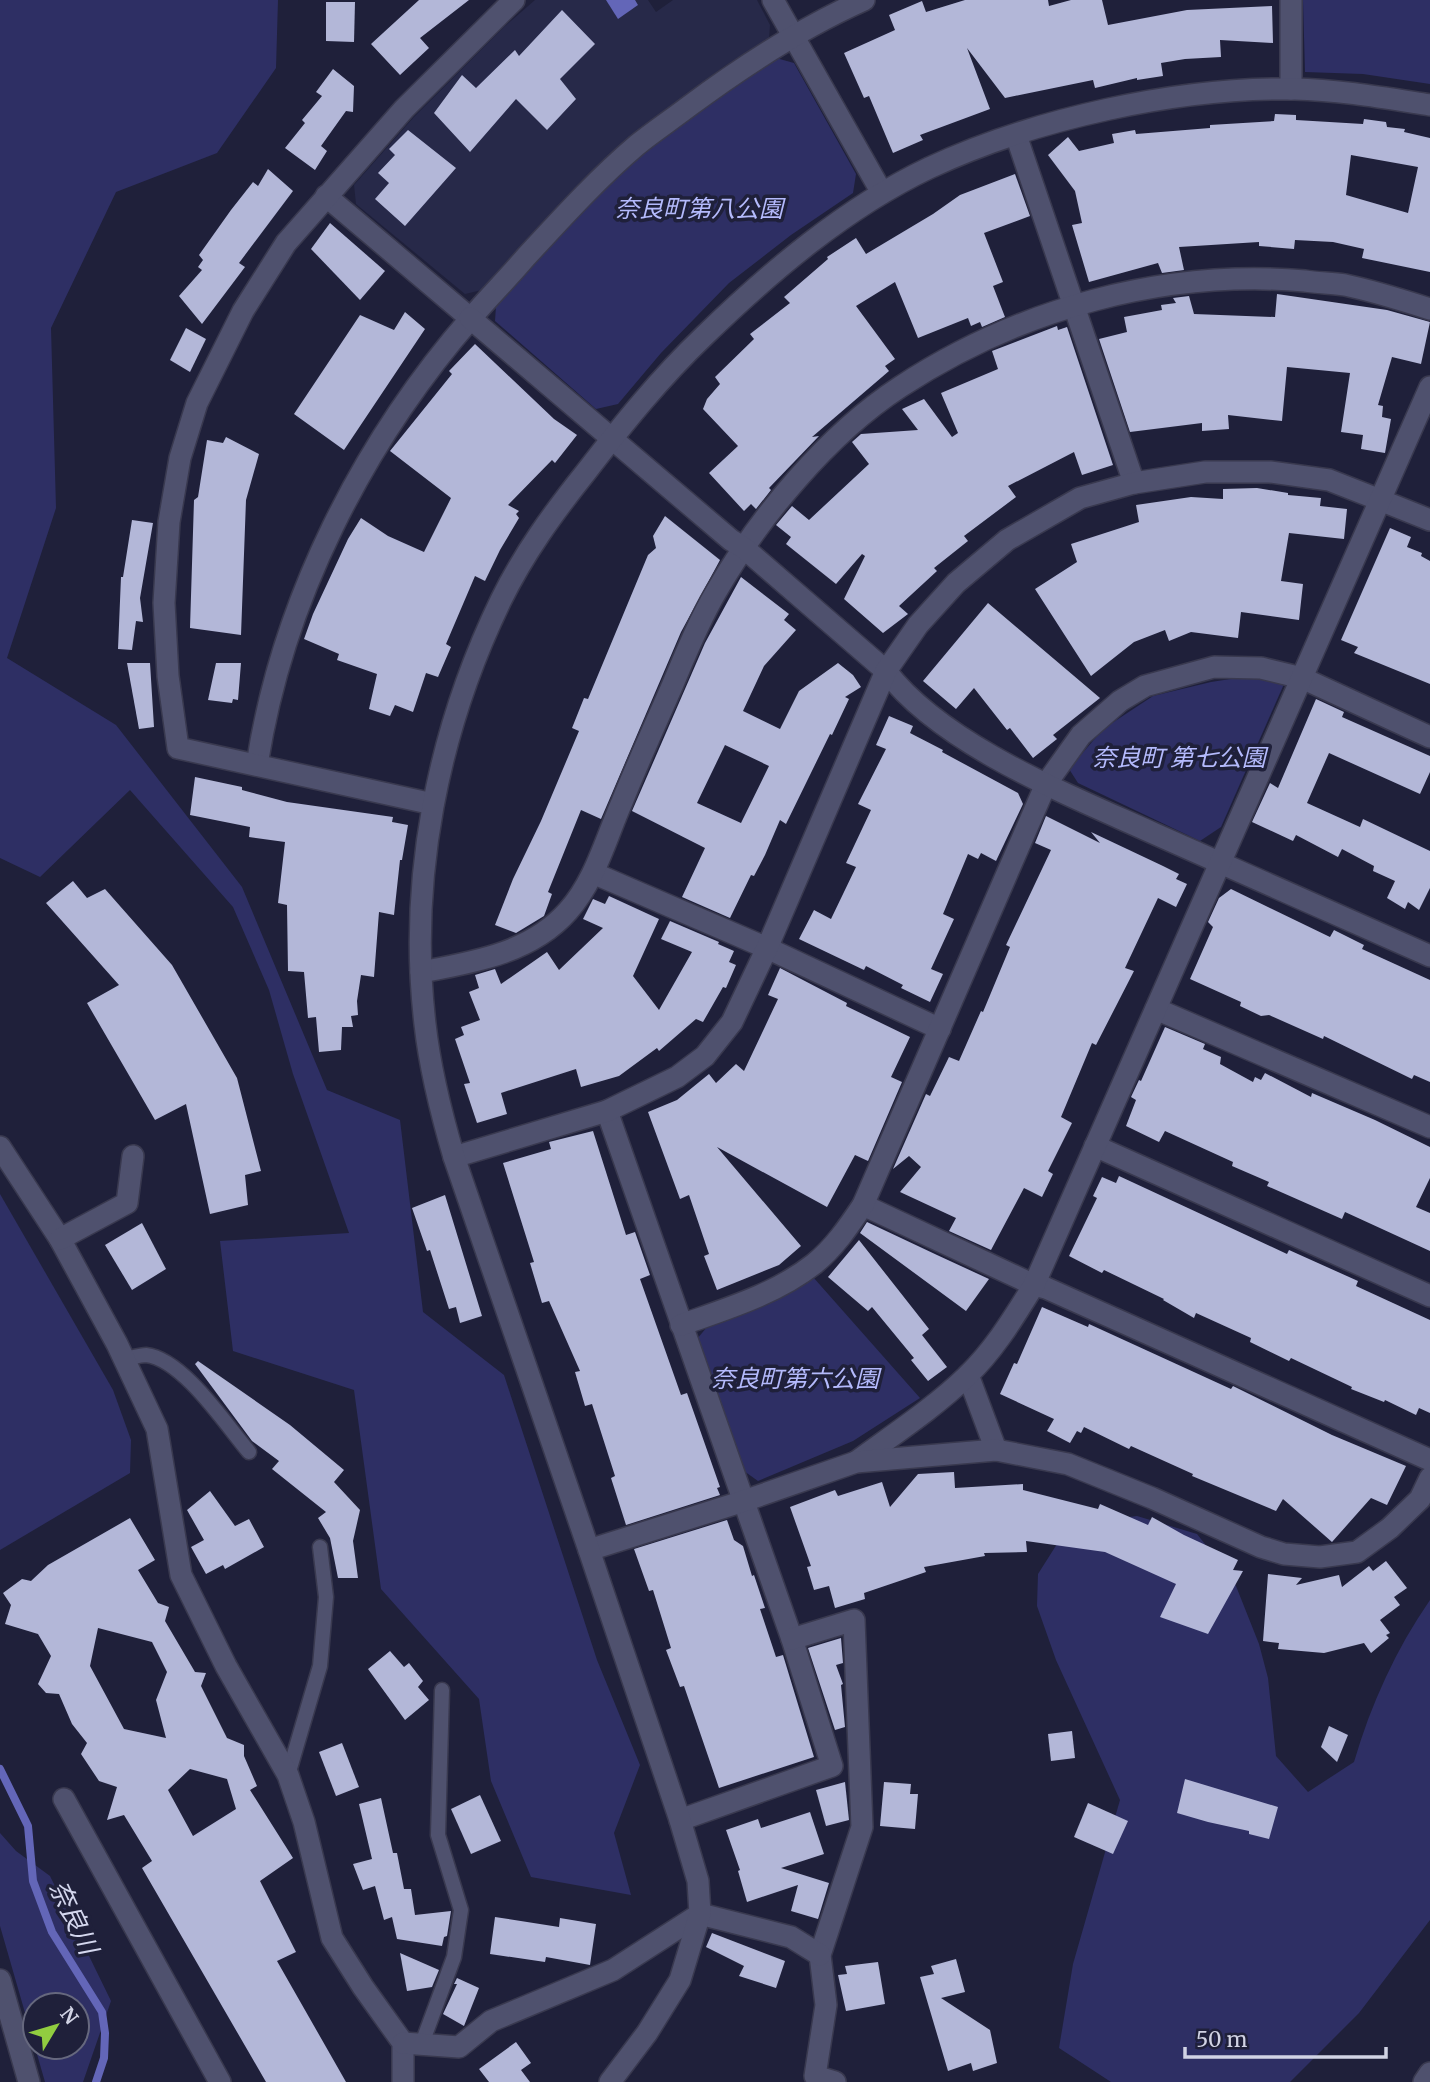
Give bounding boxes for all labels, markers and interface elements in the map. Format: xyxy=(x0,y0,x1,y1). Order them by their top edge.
park label: 奈良町第八公園 xyxy=(615,193,786,224)
park label: 奈良町 第七公園 xyxy=(1092,742,1269,773)
park label: 奈良町第六公園 xyxy=(711,1363,882,1394)
water label: 奈良川 xyxy=(43,1875,107,1962)
north arrow xyxy=(21,1991,91,2061)
text: N xyxy=(55,2002,83,2029)
scale bar xyxy=(1185,2016,1386,2060)
text: 50 m xyxy=(1196,2026,1247,2053)

